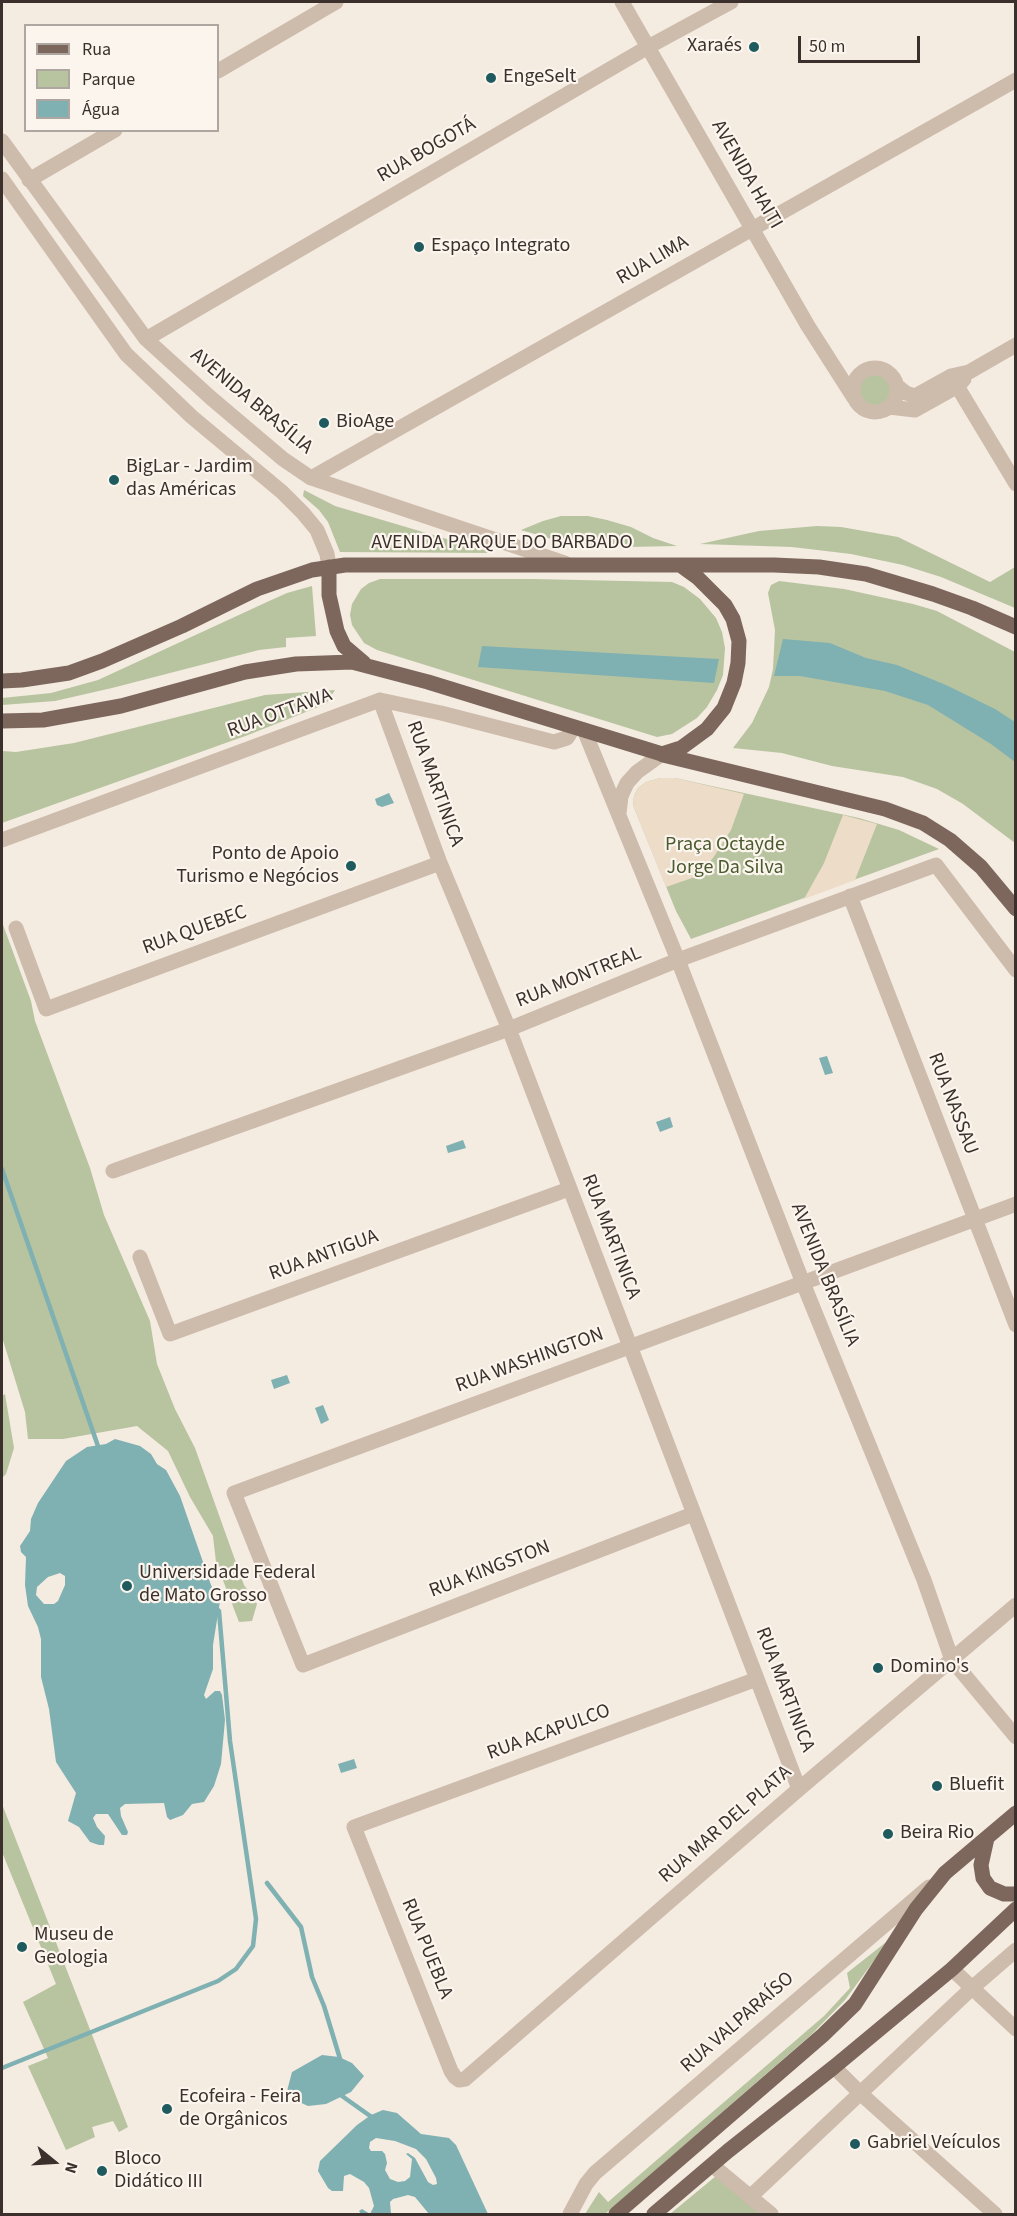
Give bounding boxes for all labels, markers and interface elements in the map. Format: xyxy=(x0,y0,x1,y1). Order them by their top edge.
legend xyxy=(24,24,219,132)
scale bar xyxy=(801,24,922,62)
text: 50 m xyxy=(809,34,845,59)
place label: Xaraés xyxy=(687,35,742,59)
text: Rua xyxy=(82,37,111,62)
marker: Xaraés xyxy=(747,40,761,54)
place label: EngeSelt xyxy=(503,66,576,90)
text: Parque xyxy=(82,67,135,92)
marker: EngeSelt xyxy=(484,71,498,85)
text: Água xyxy=(82,97,120,122)
street label: RUA BOGOTÁ xyxy=(373,113,481,189)
street label: AVENIDA HAITI xyxy=(705,116,787,234)
street label: RUA LIMA xyxy=(613,231,693,291)
place label: Espaço Integrato xyxy=(431,235,570,259)
marker: Espaço Integrato xyxy=(412,240,426,254)
street label: AVENIDA BRASÍLIA xyxy=(185,344,317,460)
place label: BioAge xyxy=(336,411,394,435)
marker: BioAge xyxy=(317,416,331,430)
place label: BigLar - Jardim das Américas xyxy=(126,456,253,503)
marker: BigLar - Jardim das Américas xyxy=(107,473,121,487)
street label: AVENIDA PARQUE DO BARBADO xyxy=(371,532,633,556)
street label: RUA OTTAWA xyxy=(224,684,336,744)
street label: RUA MARTINICA xyxy=(400,718,468,850)
park label: Praça Octayde Jorge Da Silva xyxy=(665,834,785,881)
place label: Ponto de Apoio Turismo e Negócios xyxy=(176,843,339,890)
marker: Ponto de Apoio Turismo e Negócios xyxy=(344,859,358,873)
street label: RUA QUEBEC xyxy=(140,901,250,961)
street label: RUA MONTREAL xyxy=(513,942,645,1014)
street label: RUA NASSAU xyxy=(922,1050,982,1158)
street label: RUA MARTINICA xyxy=(575,1171,645,1303)
street label: AVENIDA BRASÍLIA xyxy=(784,1200,864,1350)
street label: RUA ANTIGUA xyxy=(266,1225,382,1287)
street label: RUA WASHINGTON xyxy=(453,1323,607,1399)
street label: RUA KINGSTON xyxy=(426,1536,554,1604)
place label: Universidade Federal de Mato Grosso xyxy=(139,1562,316,1609)
marker: Universidade Federal de Mato Grosso xyxy=(120,1579,134,1593)
street label: RUA MARTINICA xyxy=(749,1624,819,1756)
place label: Domino's xyxy=(890,1656,969,1680)
marker: Domino's xyxy=(871,1661,885,1675)
street label: RUA ACAPULCO xyxy=(484,1700,614,1766)
street label: RUA MAR DEL PLATA xyxy=(655,1761,797,1889)
place label: Bluefit xyxy=(949,1774,1004,1798)
marker: Bluefit xyxy=(930,1779,944,1793)
place label: Beira Rio xyxy=(900,1822,974,1846)
marker: Beira Rio xyxy=(881,1827,895,1841)
street label: RUA PUEBLA xyxy=(395,1895,457,2003)
place label: Museu de Geologia xyxy=(34,1924,114,1971)
marker: Museu de Geologia xyxy=(15,1940,29,1954)
street label: RUA VALPARAÍSO xyxy=(677,1967,799,2079)
place label: Ecofeira - Feira de Orgânicos xyxy=(179,2086,301,2133)
marker: Ecofeira - Feira de Orgânicos xyxy=(160,2102,174,2116)
north arrow xyxy=(24,2132,84,2192)
place label: Gabriel Veículos xyxy=(867,2132,1000,2156)
marker: Gabriel Veículos xyxy=(848,2137,862,2151)
place label: Bloco Didático III xyxy=(114,2148,203,2195)
text: N xyxy=(59,2159,83,2176)
marker: Bloco Didático III xyxy=(95,2164,109,2178)

